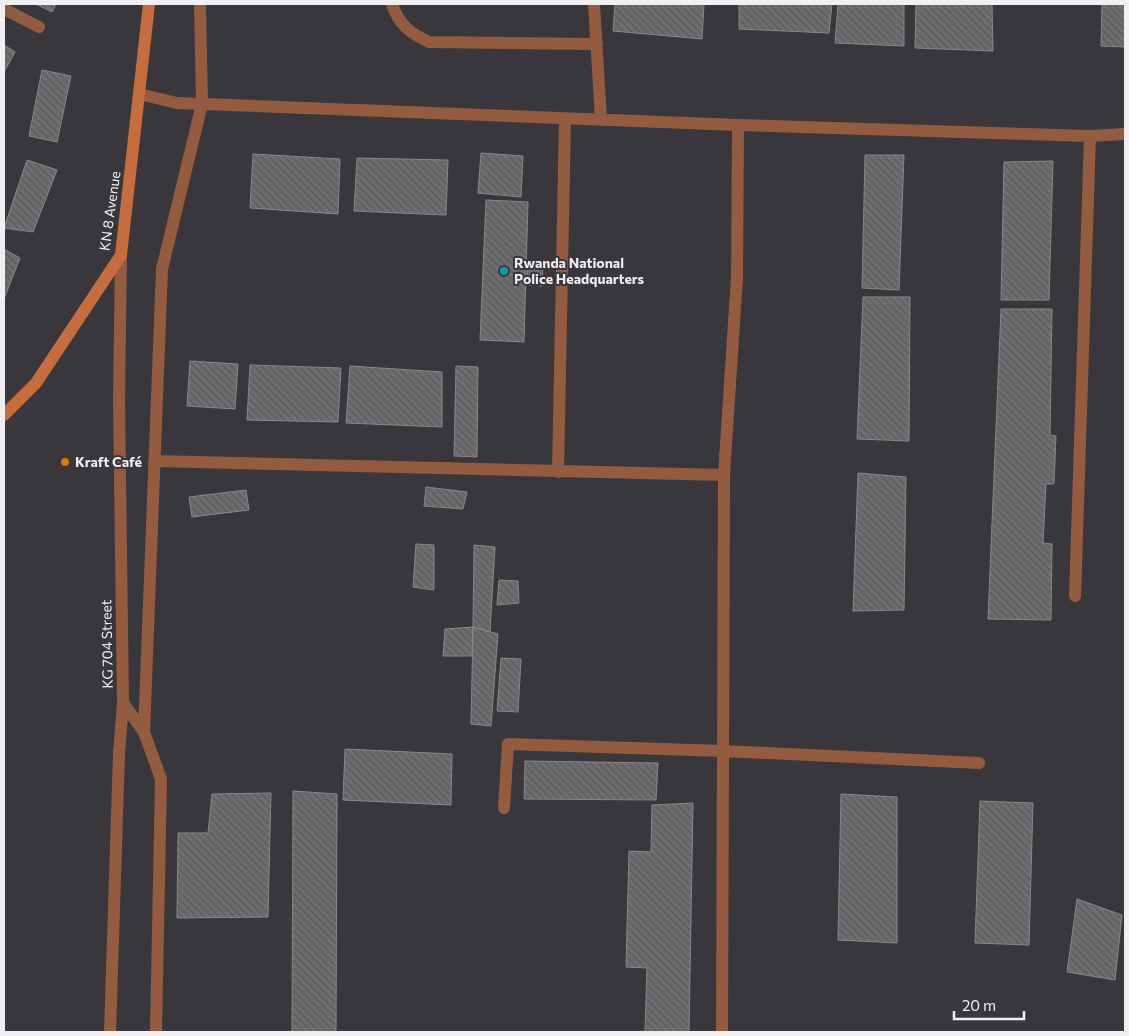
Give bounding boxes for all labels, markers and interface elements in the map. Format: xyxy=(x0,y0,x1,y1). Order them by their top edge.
street label: KN 8 Avenue xyxy=(95,170,124,252)
place label: Rwanda National Police Headquarters xyxy=(514,254,644,287)
marker: Rwanda National Police Headquarters xyxy=(498,265,510,277)
place label: Kraft Café xyxy=(75,453,142,470)
marker: Kraft Café xyxy=(59,456,71,468)
street label: KG 704 Street xyxy=(97,599,116,689)
scale bar xyxy=(954,988,1024,1020)
text: 20 m xyxy=(962,996,996,1014)

